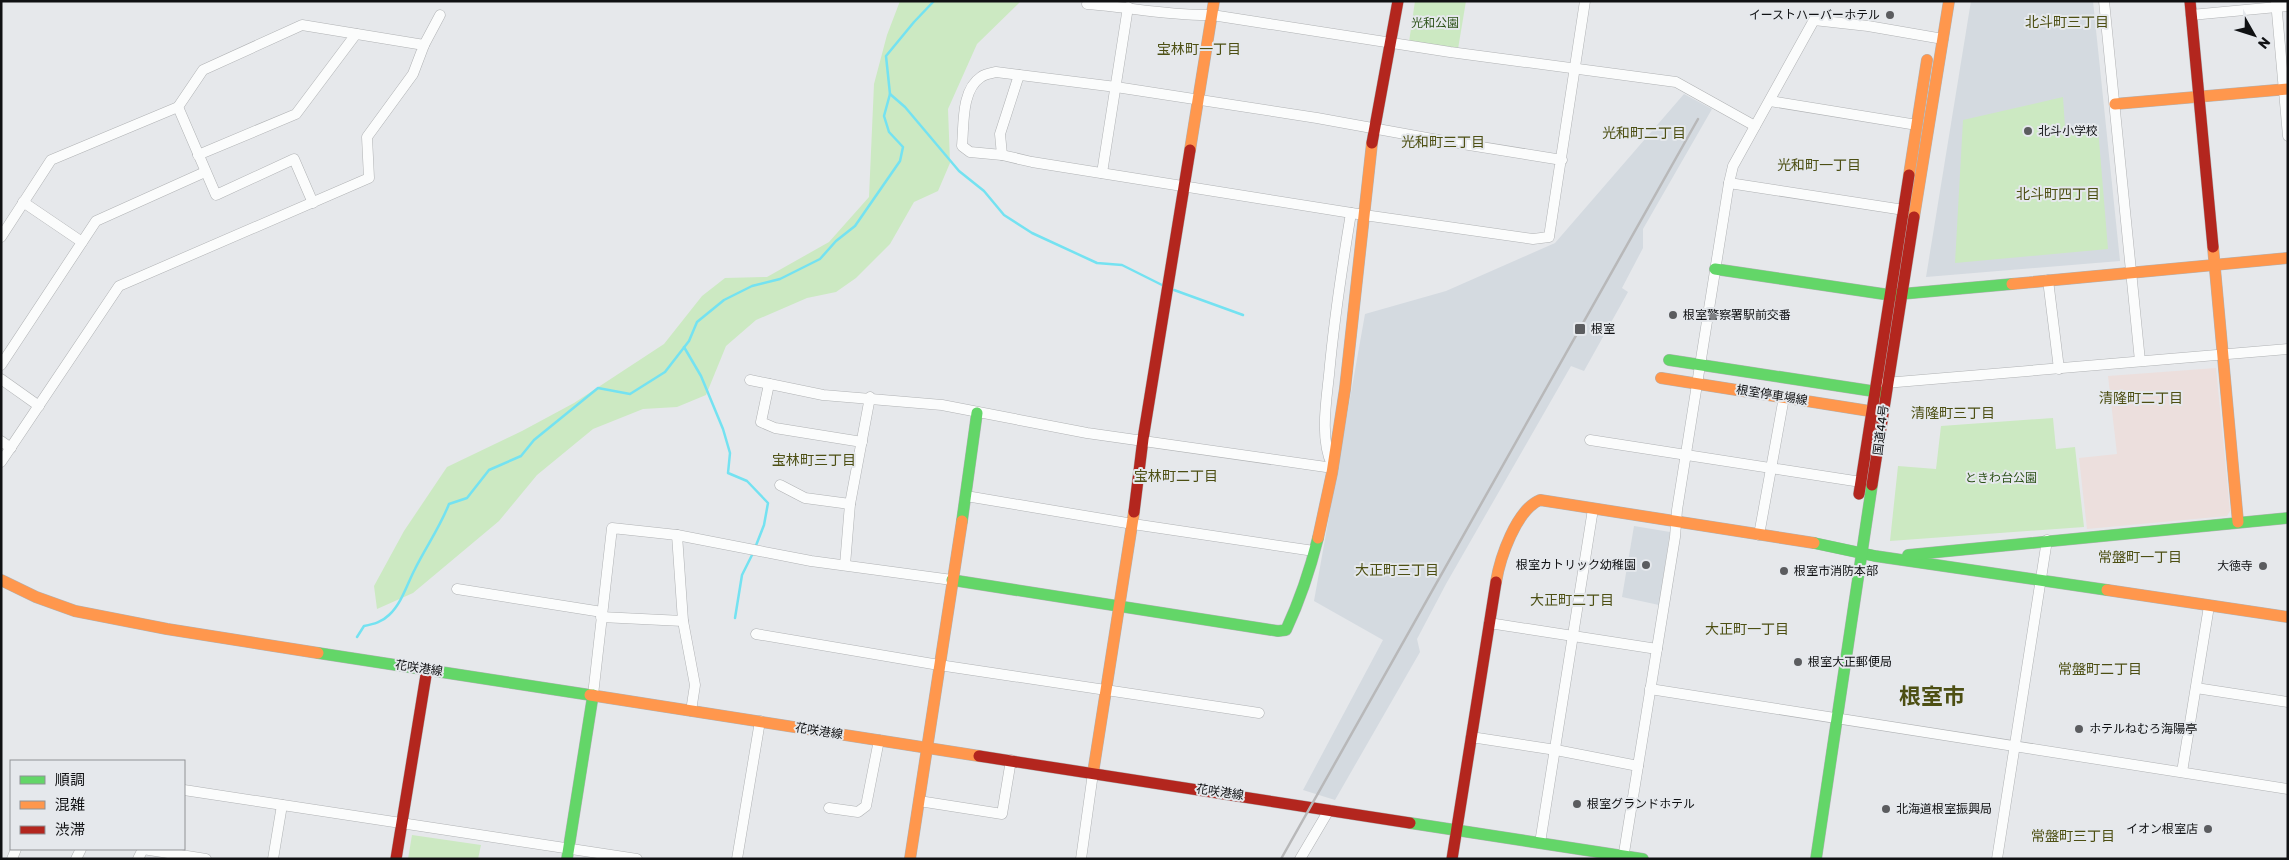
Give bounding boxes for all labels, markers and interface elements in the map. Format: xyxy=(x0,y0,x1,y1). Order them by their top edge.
place label: イーストハーバーホテル xyxy=(1749,8,1880,22)
marker: イーストハーバーホテル xyxy=(1884,9,1896,21)
north arrow xyxy=(2229,10,2279,60)
district label: 北斗町三丁目 xyxy=(2025,14,2109,31)
park label: 光和公園 xyxy=(1411,16,1459,30)
text: N xyxy=(2254,34,2273,52)
district label: 宝林町一丁目 xyxy=(1157,41,1241,58)
place label: 北斗小学校 xyxy=(2038,124,2098,138)
district label: 光和町二丁目 xyxy=(1602,125,1686,142)
marker: 北斗小学校 xyxy=(2022,125,2034,137)
district label: 光和町三丁目 xyxy=(1401,134,1485,151)
district label: 光和町一丁目 xyxy=(1777,157,1861,174)
district label: 北斗町四丁目 xyxy=(2016,186,2100,203)
place label: 根室警察署駅前交番 xyxy=(1683,308,1791,322)
marker: 根室警察署駅前交番 xyxy=(1667,309,1679,321)
marker: 根室 xyxy=(1573,322,1587,336)
place label: 根室 xyxy=(1591,322,1615,336)
street label: 根室停車場線 xyxy=(1735,382,1809,408)
district label: 清隆町二丁目 xyxy=(2099,390,2183,407)
street label: 国道44号 xyxy=(1871,404,1891,456)
district label: 清隆町三丁目 xyxy=(1911,405,1995,422)
district label: 宝林町三丁目 xyxy=(772,452,856,469)
district label: 宝林町二丁目 xyxy=(1134,468,1218,485)
park label: ときわ台公園 xyxy=(1965,471,2037,485)
district label: 常盤町一丁目 xyxy=(2098,549,2182,566)
place label: 根室カトリック幼稚園 xyxy=(1516,558,1636,572)
marker: 根室カトリック幼稚園 xyxy=(1640,559,1652,571)
place label: 大徳寺 xyxy=(2217,559,2253,573)
marker: 大徳寺 xyxy=(2257,560,2269,572)
district label: 大正町三丁目 xyxy=(1355,562,1439,579)
place label: 根室市消防本部 xyxy=(1794,564,1878,578)
marker: 根室市消防本部 xyxy=(1778,565,1790,577)
district label: 大正町二丁目 xyxy=(1530,592,1614,609)
district label: 大正町一丁目 xyxy=(1705,621,1789,638)
place label: 根室大正郵便局 xyxy=(1808,655,1892,669)
marker: 根室大正郵便局 xyxy=(1792,656,1804,668)
street label: 花咲港線 xyxy=(394,658,444,678)
district label: 常盤町二丁目 xyxy=(2058,661,2142,678)
district label: 根室市 xyxy=(1899,683,1965,710)
street label: 花咲港線 xyxy=(794,720,844,742)
place label: ホテルねむろ海陽亭 xyxy=(2089,722,2197,736)
marker: ホテルねむろ海陽亭 xyxy=(2073,723,2085,735)
legend xyxy=(10,760,185,850)
text: 順調 xyxy=(55,771,85,789)
street label: 花咲港線 xyxy=(1195,782,1245,802)
text: 混雑 xyxy=(55,796,85,814)
place label: 根室グランドホテル xyxy=(1587,797,1695,811)
marker: 根室グランドホテル xyxy=(1571,798,1583,810)
place label: 北海道根室振興局 xyxy=(1896,802,1992,816)
marker: 北海道根室振興局 xyxy=(1880,803,1892,815)
text: 渋滞 xyxy=(55,821,85,839)
place label: イオン根室店 xyxy=(2126,822,2198,836)
marker: イオン根室店 xyxy=(2202,823,2214,835)
district label: 常盤町三丁目 xyxy=(2031,828,2115,845)

